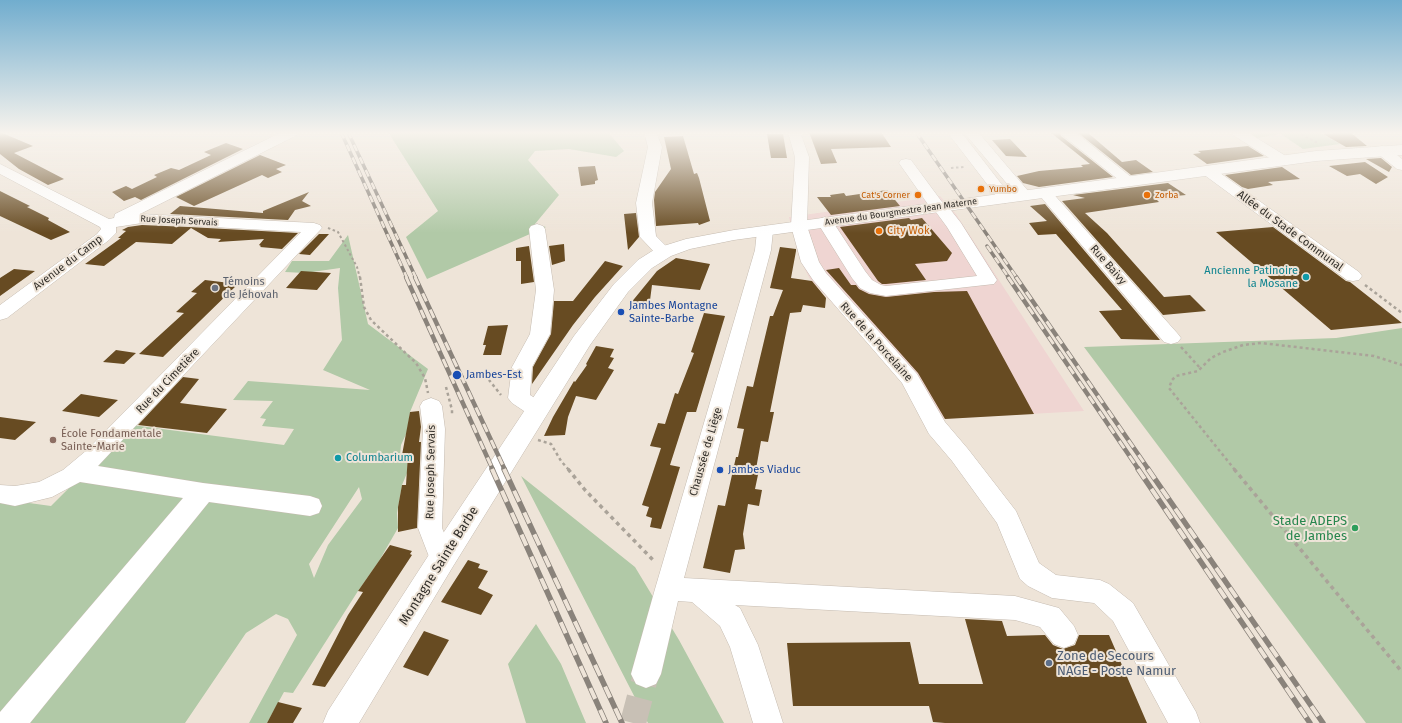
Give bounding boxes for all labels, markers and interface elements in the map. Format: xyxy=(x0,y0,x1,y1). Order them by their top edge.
marker: Yumbo xyxy=(976,184,986,194)
place label: Yumbo xyxy=(989,184,1017,194)
street label: Allée du Stade Communal xyxy=(1234,188,1346,274)
place label: Cat's Corner xyxy=(861,190,910,200)
marker: Cat's Corner xyxy=(913,190,923,200)
marker: Zorba xyxy=(1142,190,1152,200)
place label: Zorba xyxy=(1155,190,1178,200)
street label: Avenue du Bourgmestre Jean Materne xyxy=(824,196,978,228)
street label: Rue Joseph Servais xyxy=(140,214,218,228)
place label: City Wok xyxy=(887,224,930,238)
marker: City Wok xyxy=(874,226,884,236)
street label: Avenue du Camp xyxy=(31,233,105,293)
street label: Rue Baivy xyxy=(1087,242,1129,288)
place label: Ancienne Patinoire la Mosane xyxy=(1204,264,1298,290)
marker: Ancienne Patinoire la Mosane xyxy=(1301,272,1311,282)
place label: Témoins de Jéhovah xyxy=(223,275,278,301)
marker: Témoins de Jéhovah xyxy=(210,283,220,293)
place label: Jambes Montagne Sainte-Barbe xyxy=(629,299,718,325)
street label: Rue de la Porcelaine xyxy=(837,300,915,384)
marker: Jambes Montagne Sainte-Barbe xyxy=(616,307,626,317)
street label: Rue du Cimetière xyxy=(134,346,202,416)
place label: Jambes-Est xyxy=(466,368,522,382)
marker: Jambes-Est xyxy=(451,369,463,381)
street label: Chaussée de Liège xyxy=(687,406,725,498)
street label: Rue Joseph Servais xyxy=(424,425,438,519)
place label: École Fondamentale Sainte-Marie xyxy=(61,427,161,453)
marker: École Fondamentale Sainte-Marie xyxy=(48,435,58,445)
place label: Columbarium xyxy=(346,451,413,465)
marker: Columbarium xyxy=(333,453,343,463)
place label: Jambes Viaduc xyxy=(728,463,801,477)
marker: Jambes Viaduc xyxy=(715,465,725,475)
street label: Montagne Sainte Barbe xyxy=(396,504,482,628)
place label: Stade ADEPS de Jambes xyxy=(1273,513,1347,544)
marker: Stade ADEPS de Jambes xyxy=(1350,523,1360,533)
place label: Zone de Secours NAGE - Poste Namur xyxy=(1057,648,1176,679)
marker: Zone de Secours NAGE - Poste Namur xyxy=(1044,658,1054,668)

